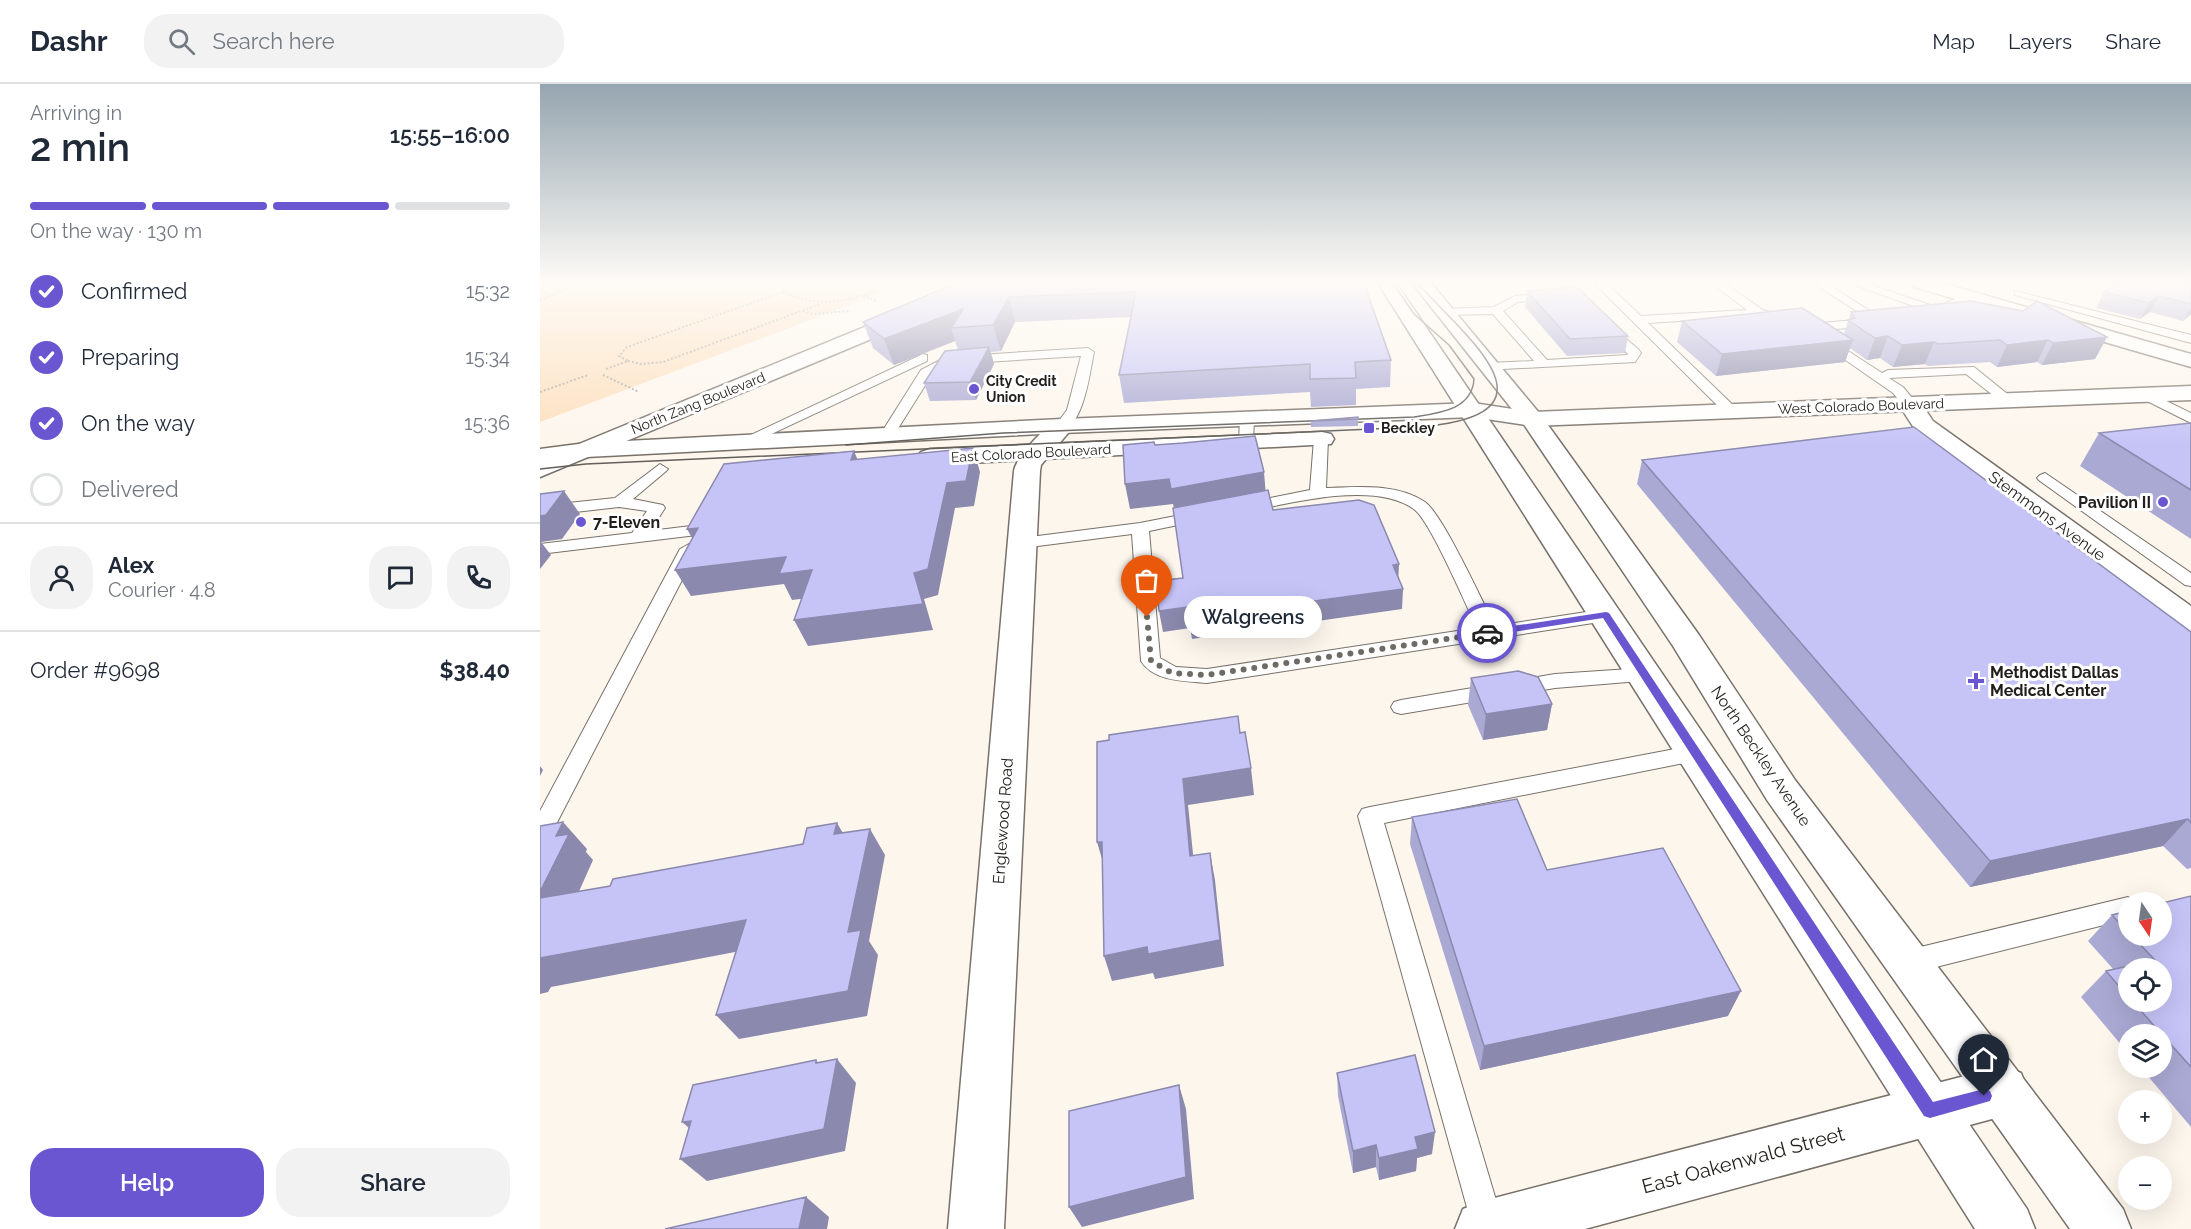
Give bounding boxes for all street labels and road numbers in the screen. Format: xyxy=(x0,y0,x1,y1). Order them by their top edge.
street label: North Zang Boulevard xyxy=(629,369,767,437)
street label: West Colorado Boulevard xyxy=(1778,395,1944,417)
street label: East Colorado Boulevard xyxy=(950,441,1112,465)
street label: Stemmons Avenue xyxy=(1985,467,2109,565)
street label: North Beckley Avenue xyxy=(1707,682,1815,830)
street label: Englewood Road xyxy=(989,757,1017,885)
street label: East Oakenwald Street xyxy=(1639,1121,1847,1199)

